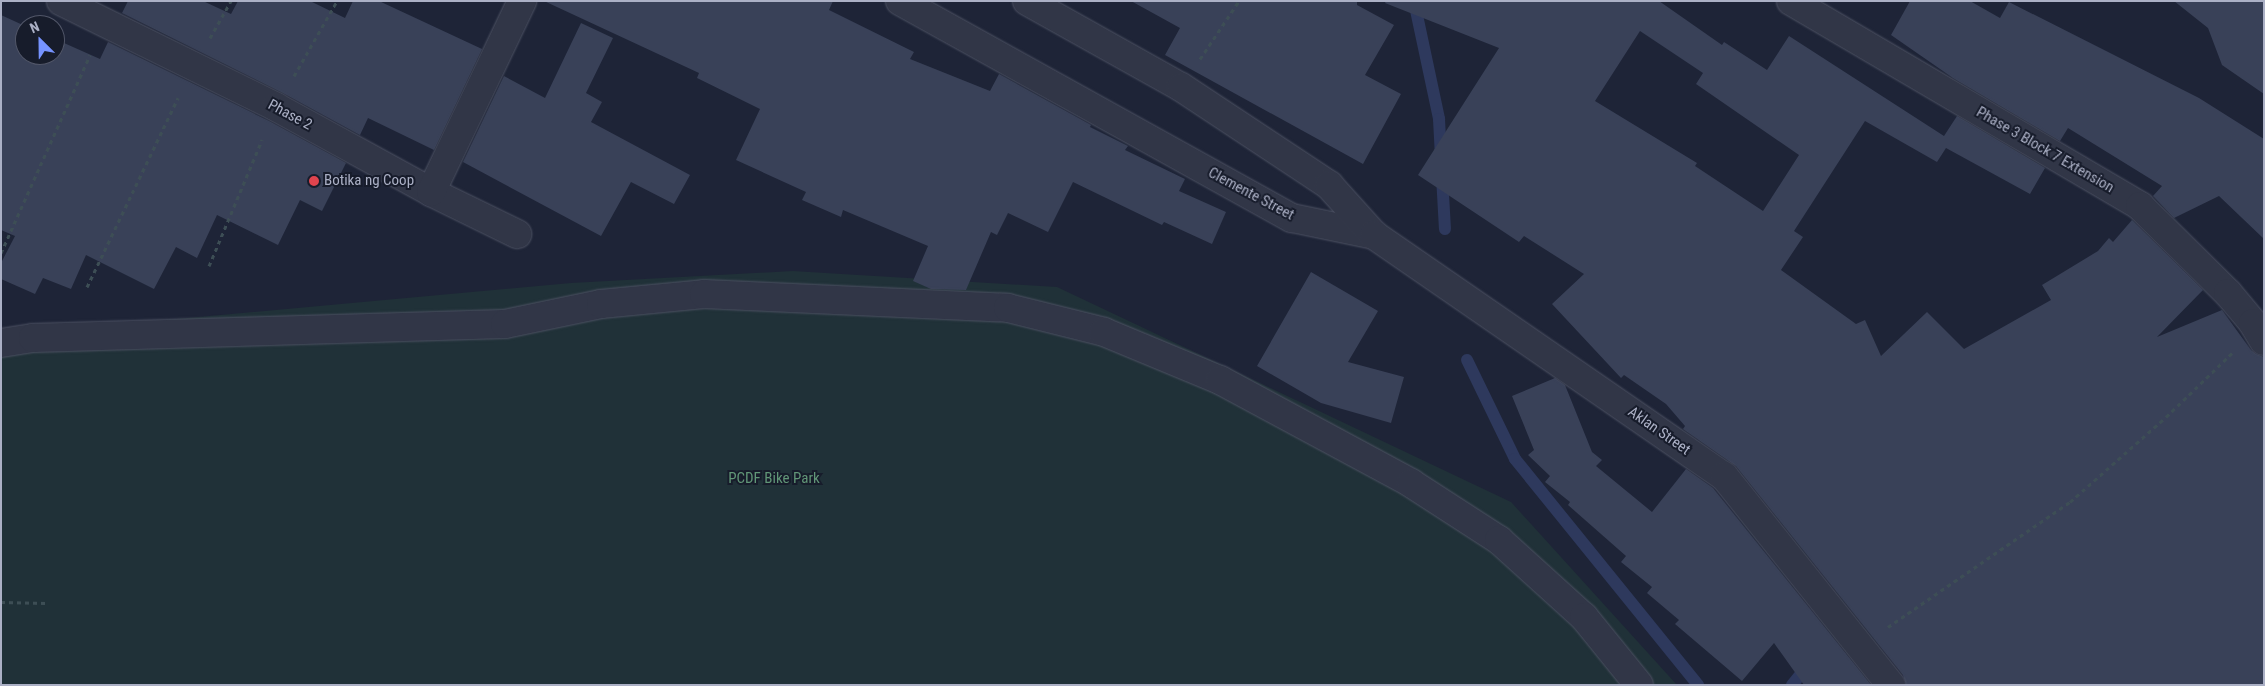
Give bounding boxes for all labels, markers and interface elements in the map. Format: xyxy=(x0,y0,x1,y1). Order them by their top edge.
north arrow xyxy=(15,15,65,65)
text: N xyxy=(27,18,42,36)
street label: Phase 2 xyxy=(265,96,315,134)
street label: Phase 3 Block 7 Extension xyxy=(1973,103,2117,197)
street label: Clemente Street xyxy=(1205,164,1297,224)
place label: Botika ng Coop xyxy=(324,172,414,190)
marker: Botika ng Coop xyxy=(308,175,320,187)
street label: Aklan Street xyxy=(1624,403,1694,459)
park label: PCDF Bike Park xyxy=(728,470,820,488)

